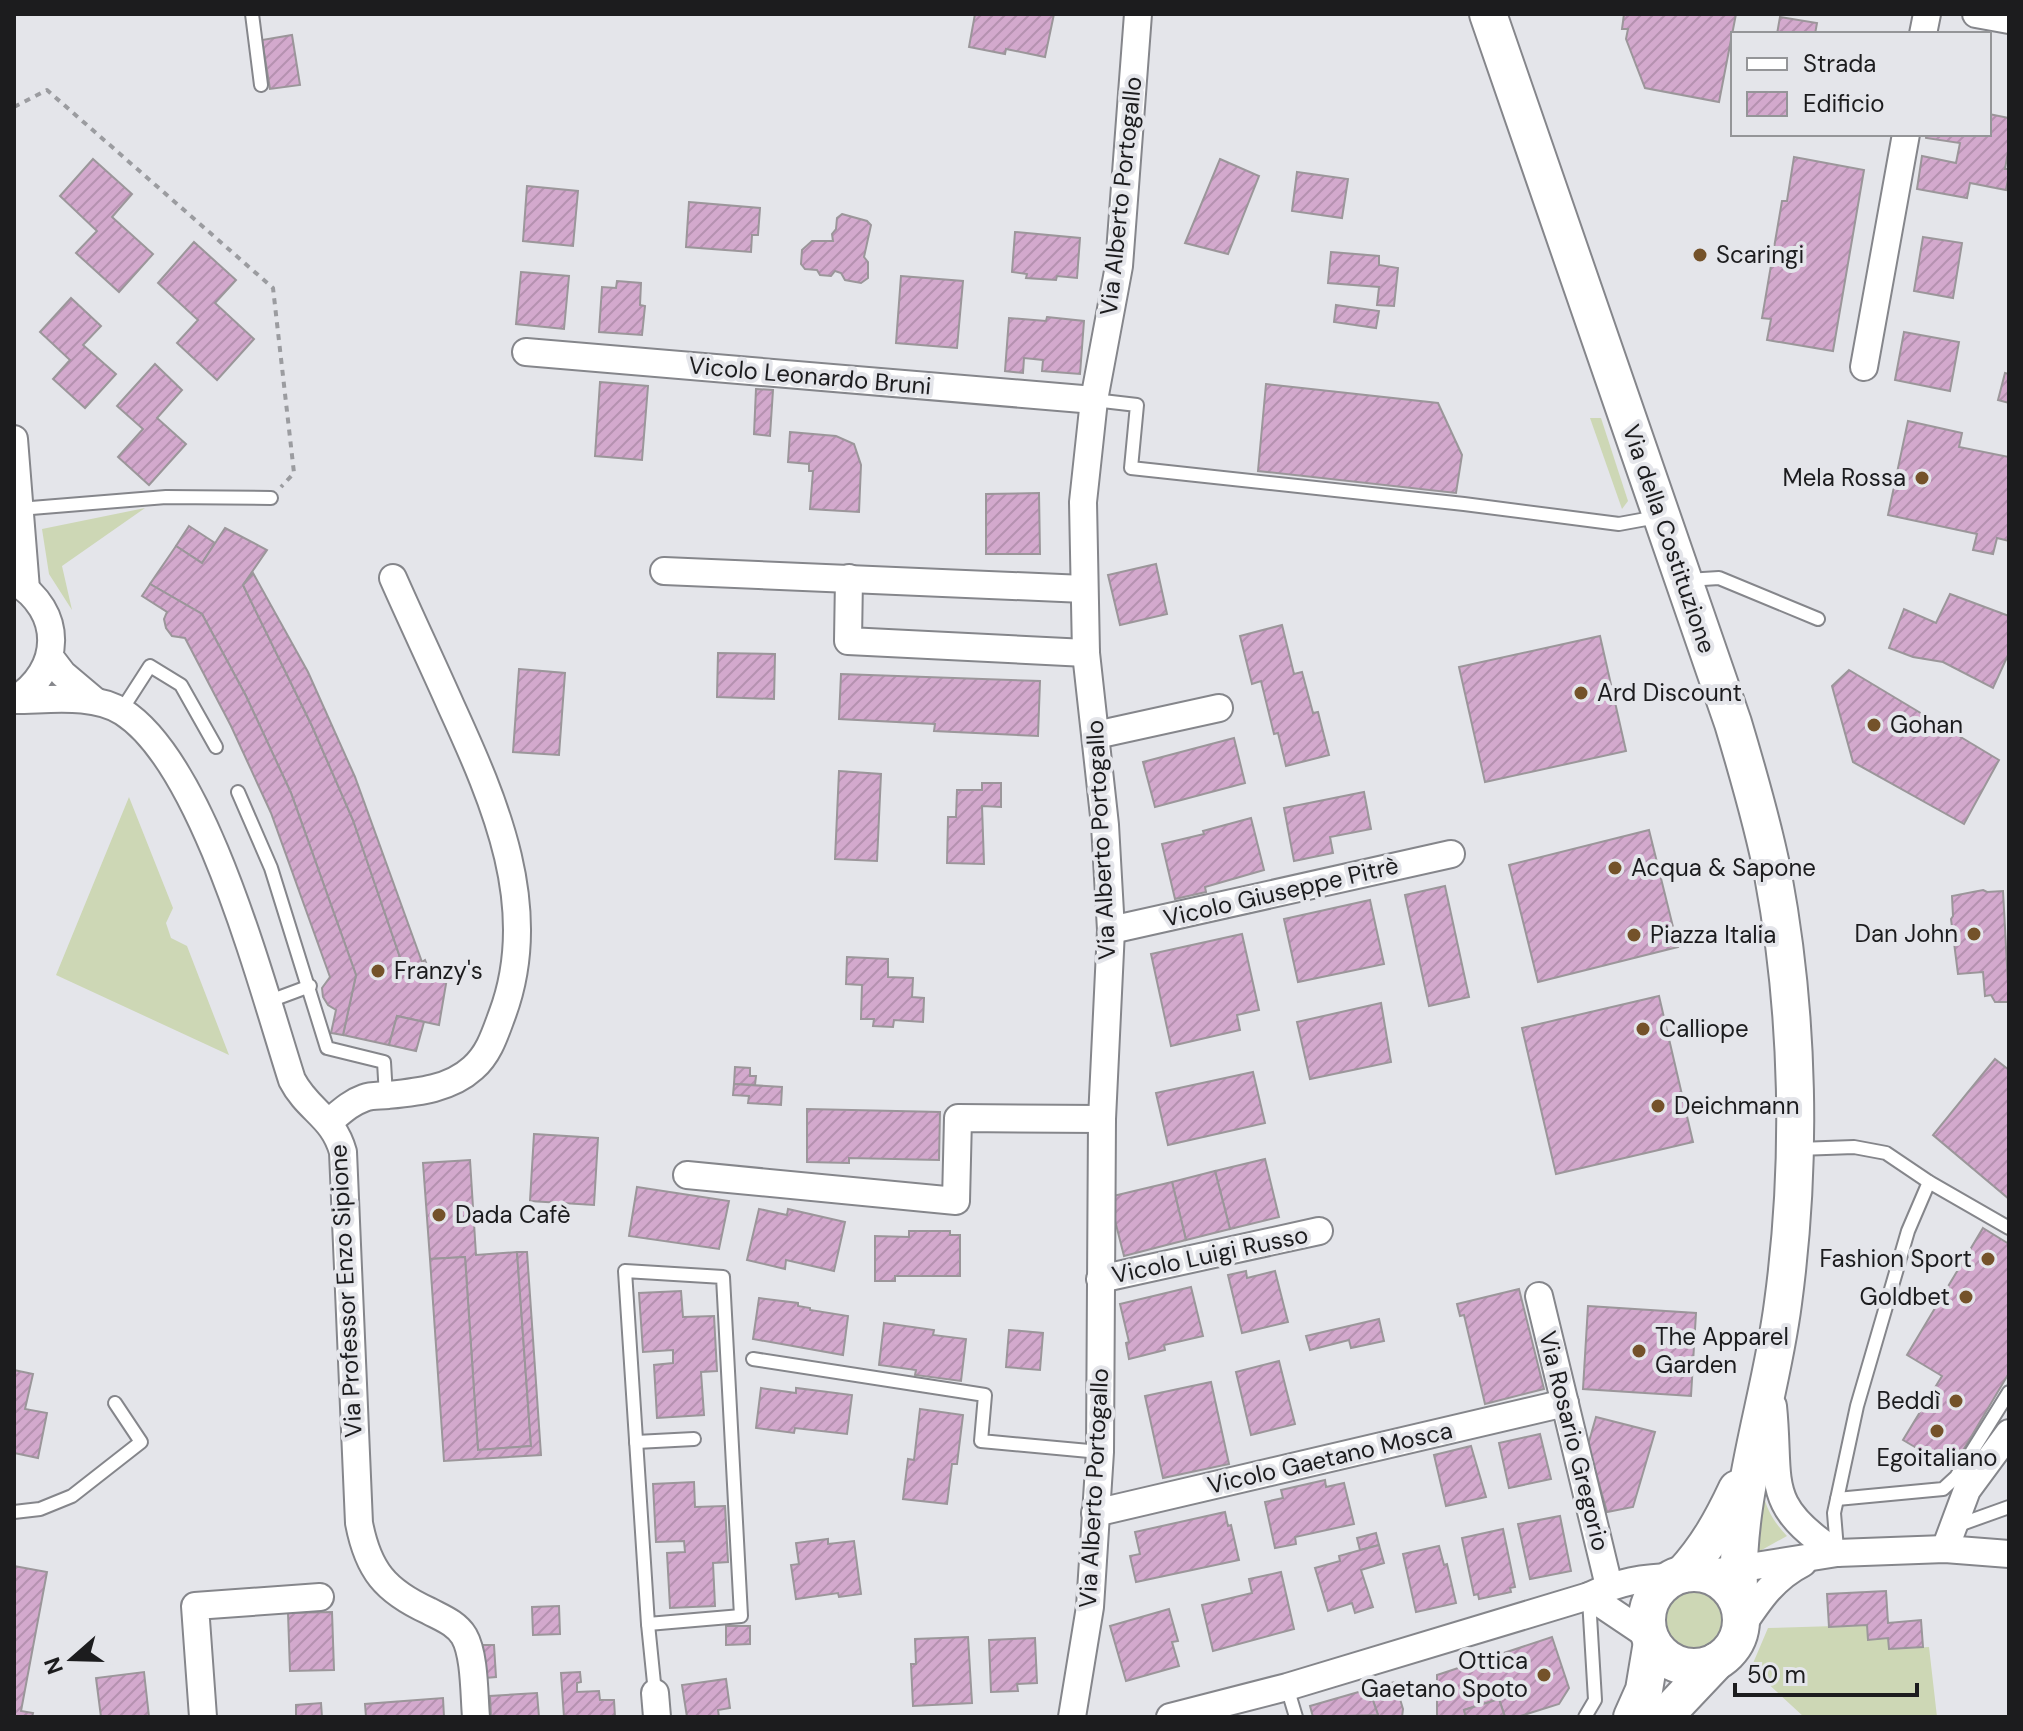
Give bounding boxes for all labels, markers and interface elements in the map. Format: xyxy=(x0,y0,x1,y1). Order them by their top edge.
legend xyxy=(1731,32,1991,136)
text: Strada xyxy=(1803,48,1876,79)
street label: Via Alberto Portogallo xyxy=(1093,75,1148,317)
text: Edificio xyxy=(1803,88,1885,119)
place label: Scaringi xyxy=(1716,239,1804,270)
marker: Scaringi xyxy=(1691,246,1709,264)
street label: Vicolo Leonardo Bruni xyxy=(687,349,933,402)
street label: Via della Costituzione xyxy=(1616,420,1723,657)
place label: Mela Rossa xyxy=(1782,462,1906,493)
marker: Mela Rossa xyxy=(1913,469,1931,487)
place label: Ard Discount xyxy=(1597,677,1742,708)
marker: Ard Discount xyxy=(1572,684,1590,702)
place label: Gohan xyxy=(1890,709,1963,740)
marker: Gohan xyxy=(1865,716,1883,734)
street label: Via Alberto Portogallo xyxy=(1079,719,1122,961)
street label: Vicolo Giuseppe Pitrè xyxy=(1160,849,1401,934)
place label: Acqua & Sapone xyxy=(1631,852,1816,883)
marker: Acqua & Sapone xyxy=(1606,859,1624,877)
place label: Dan John xyxy=(1854,918,1958,949)
place label: Piazza Italia xyxy=(1650,919,1776,950)
marker: Dan John xyxy=(1965,925,1983,943)
marker: Piazza Italia xyxy=(1625,926,1643,944)
place label: Franzy's xyxy=(394,955,483,986)
marker: Franzy's xyxy=(369,962,387,980)
place label: Calliope xyxy=(1659,1013,1749,1044)
marker: Calliope xyxy=(1634,1020,1652,1038)
place label: Deichmann xyxy=(1674,1090,1799,1121)
marker: Deichmann xyxy=(1649,1097,1667,1115)
street label: Via Professor Enzo Sipione xyxy=(322,1144,369,1439)
place label: Dada Cafè xyxy=(455,1199,571,1230)
marker: Dada Cafè xyxy=(430,1206,448,1224)
street label: Vicolo Luigi Russo xyxy=(1109,1219,1311,1290)
place label: Fashion Sport xyxy=(1819,1243,1972,1274)
marker: Fashion Sport xyxy=(1979,1250,1997,1268)
place label: Goldbet xyxy=(1860,1281,1950,1312)
marker: Goldbet xyxy=(1957,1288,1975,1306)
place label: The Apparel Garden xyxy=(1655,1321,1789,1380)
street label: Via Rosario Gregorio xyxy=(1532,1328,1617,1554)
marker: The Apparel Garden xyxy=(1630,1342,1648,1360)
street label: Via Alberto Portogallo xyxy=(1072,1367,1115,1609)
place label: Beddì xyxy=(1876,1385,1941,1416)
marker: Beddì xyxy=(1947,1392,1965,1410)
street label: Vicolo Gaetano Mosca xyxy=(1204,1414,1455,1501)
marker: Egoitaliano xyxy=(1928,1422,1946,1440)
place label: Egoitaliano xyxy=(1876,1442,1998,1473)
north arrow xyxy=(32,1619,112,1699)
place label: Ottica Gaetano Spoto xyxy=(1361,1645,1528,1704)
scale bar xyxy=(1735,1647,1917,1697)
text: N xyxy=(37,1653,70,1678)
text: 50 m xyxy=(1747,1659,1806,1690)
marker: Ottica Gaetano Spoto xyxy=(1535,1666,1553,1684)

